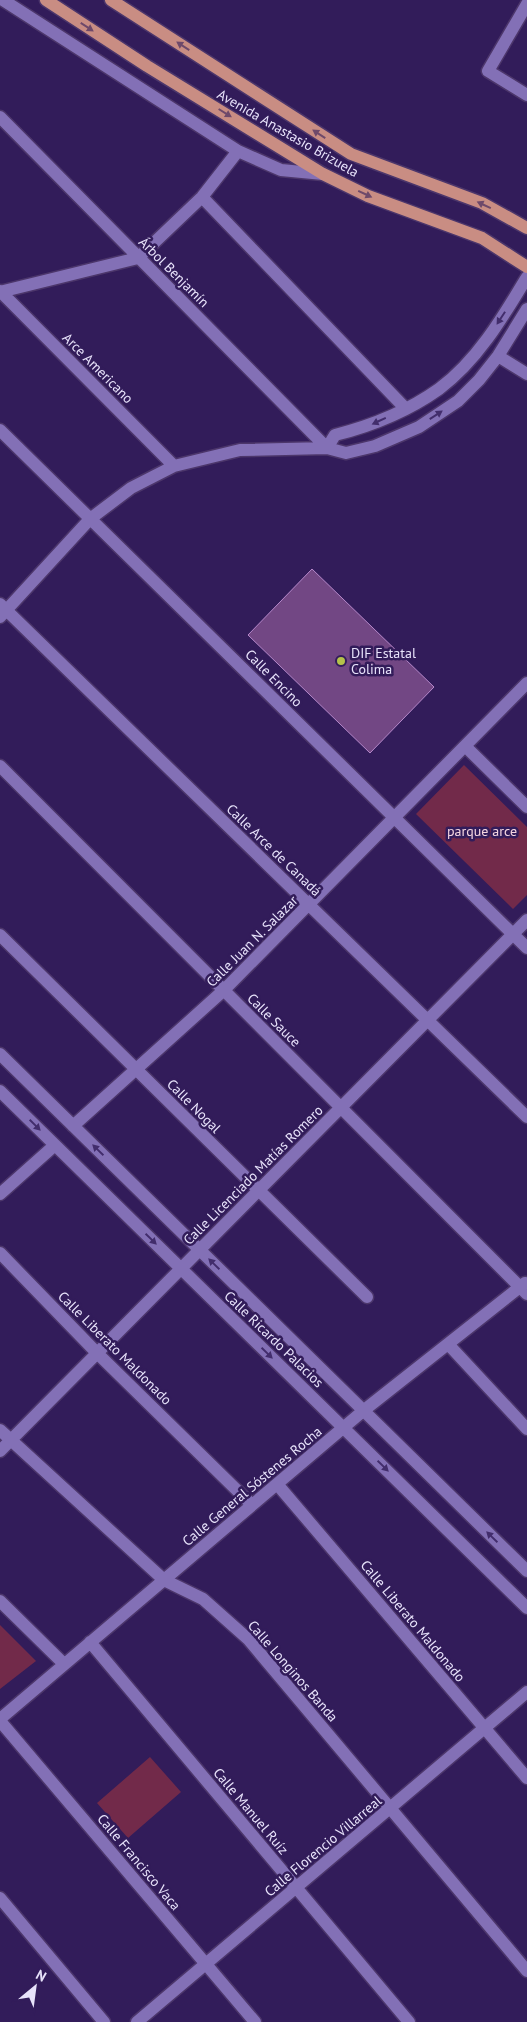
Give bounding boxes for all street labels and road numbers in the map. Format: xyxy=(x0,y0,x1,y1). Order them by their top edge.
street label: Avenida Anastasio Brizuela xyxy=(214,85,362,181)
street label: Árbol Benjamín xyxy=(135,233,213,311)
street label: Arce Americano xyxy=(59,329,137,407)
street label: Calle Encino xyxy=(241,645,307,711)
street label: Calle Arce de Canadá xyxy=(223,800,325,900)
street label: Calle Juan N. Salazar xyxy=(202,891,302,991)
street label: Calle Sauce xyxy=(243,989,305,1051)
street label: Calle Nogal xyxy=(163,1075,225,1137)
street label: Calle Licenciado Matías Romero xyxy=(179,1101,327,1249)
street label: Calle Liberato Maldonado xyxy=(54,1287,176,1409)
street label: Calle Ricardo Palacios xyxy=(220,1287,328,1391)
street label: Calle General Sóstenes Rocha xyxy=(179,1422,326,1550)
street label: Calle Liberato Maldonado xyxy=(357,1556,469,1686)
street label: Calle Longinos Banda xyxy=(244,1617,342,1725)
street label: Calle Manuel Ruíz xyxy=(210,1764,292,1858)
street label: Calle Florencio Villarreal xyxy=(261,1792,385,1900)
street label: Calle Francisco Vaca xyxy=(93,1810,185,1914)

